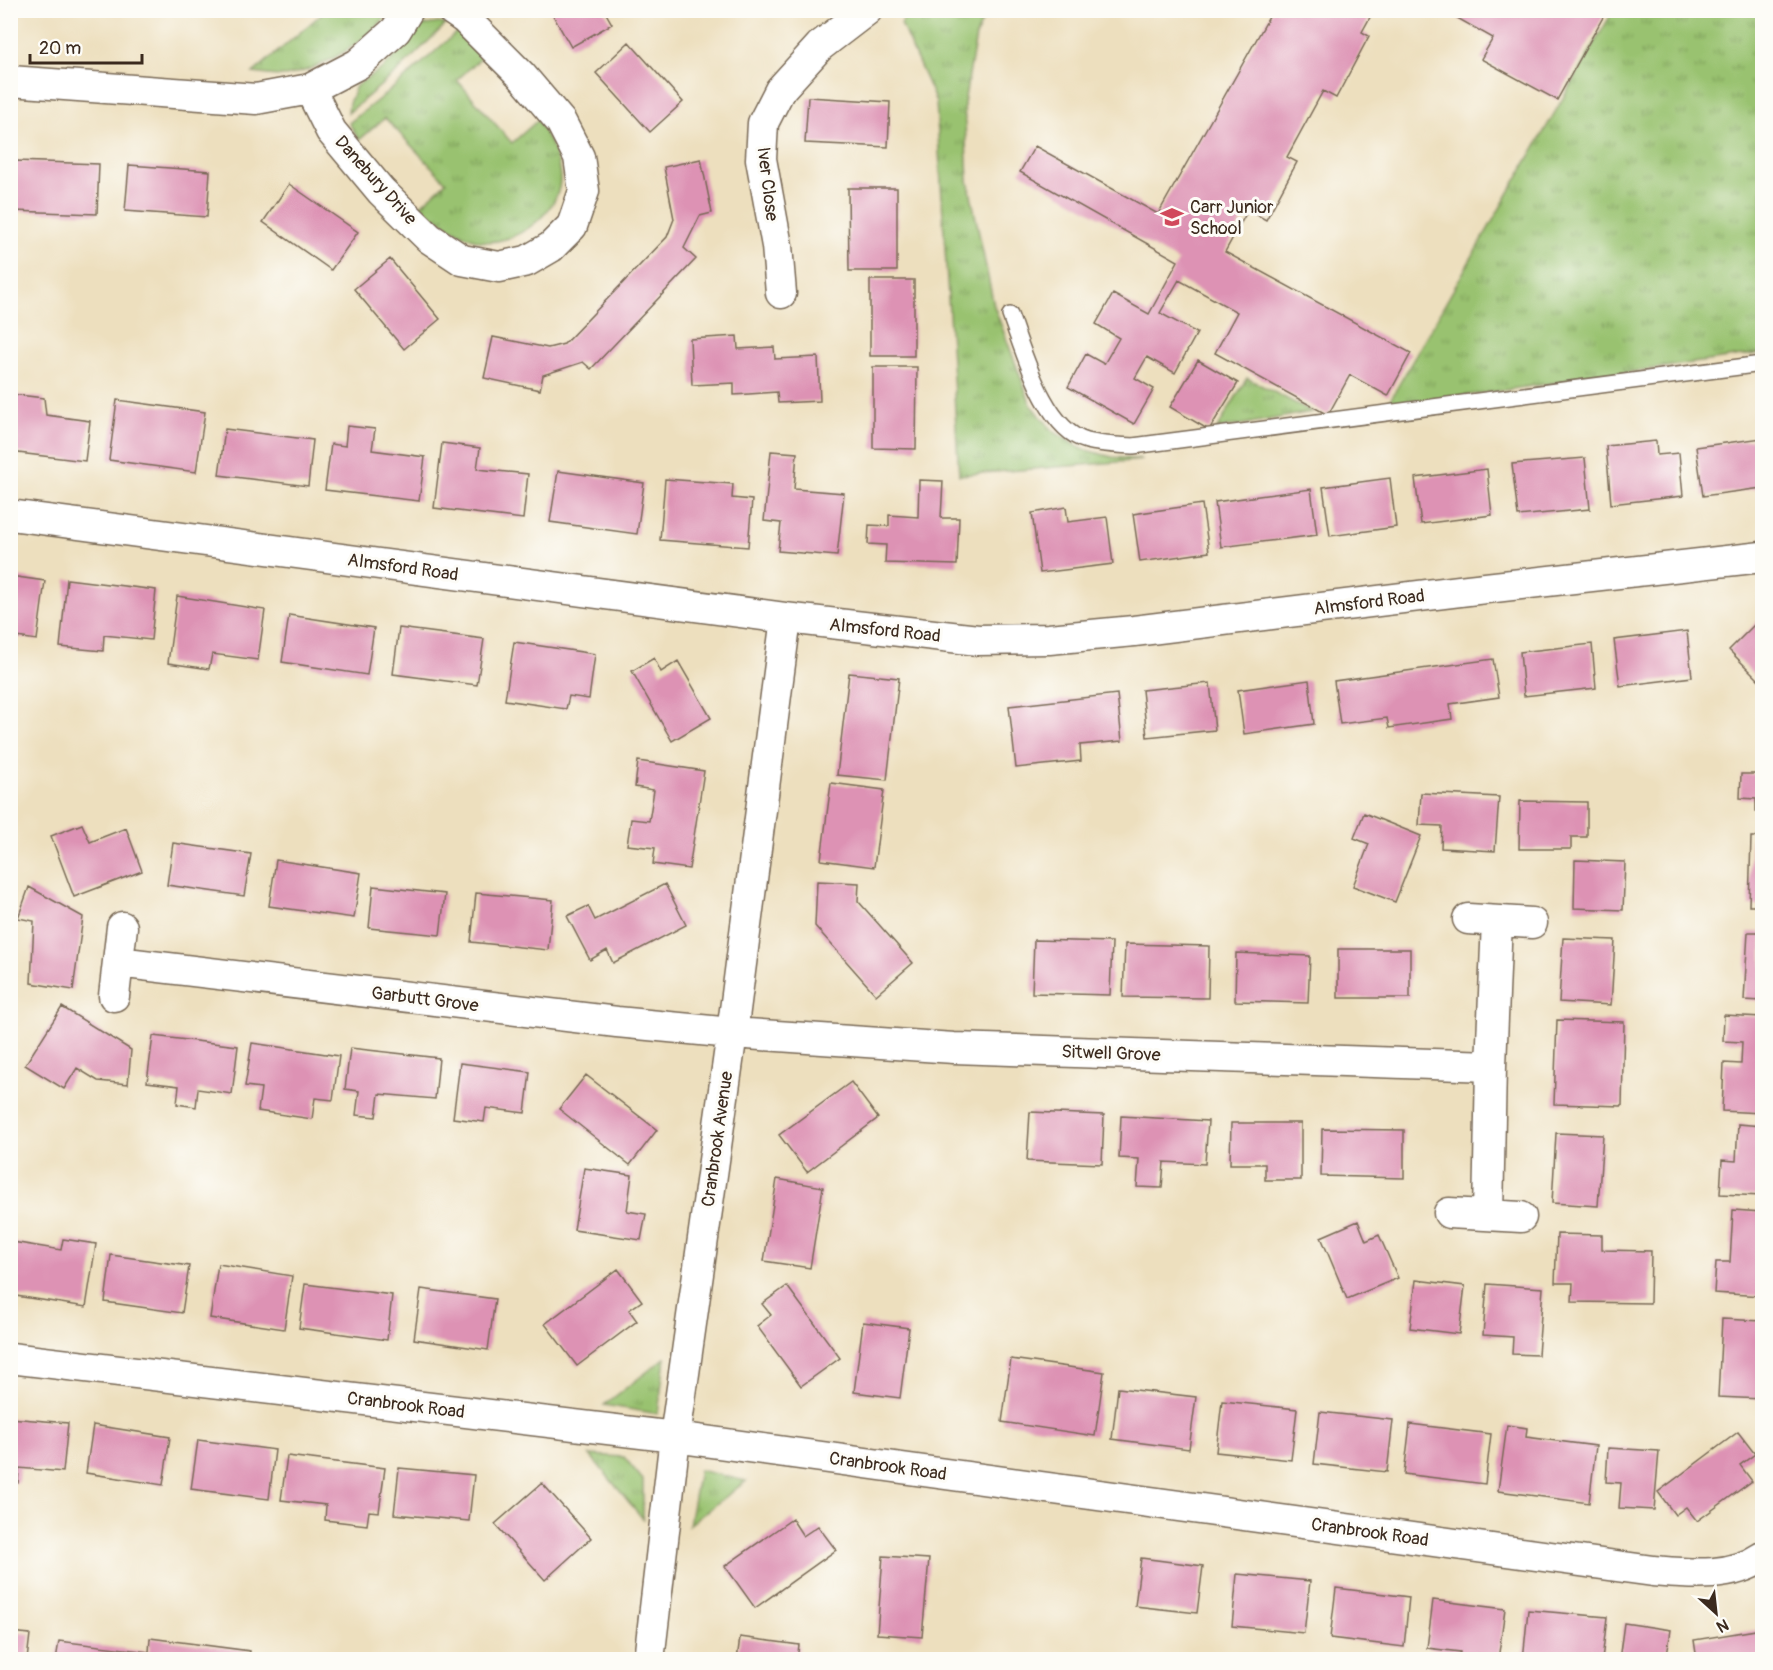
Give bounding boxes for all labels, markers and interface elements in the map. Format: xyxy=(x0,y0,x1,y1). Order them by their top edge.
scale bar xyxy=(30,27,142,65)
text: 20 m xyxy=(39,37,81,60)
street label: Danebury Drive xyxy=(329,131,422,230)
street label: Iver Close xyxy=(752,146,783,222)
place label: Carr Junior School xyxy=(1190,196,1274,240)
school or university icon: Carr Junior School xyxy=(1159,204,1185,230)
street label: Almsford Road xyxy=(346,548,460,587)
street label: Almsford Road xyxy=(1312,584,1426,621)
street label: Almsford Road xyxy=(828,613,942,648)
street label: Garbutt Grove xyxy=(370,982,480,1017)
street label: Sitwell Grove xyxy=(1061,1040,1161,1067)
street label: Cranbrook Avenue xyxy=(697,1070,738,1208)
street label: Cranbrook Road xyxy=(346,1387,466,1424)
street label: Cranbrook Road xyxy=(828,1447,948,1486)
street label: Cranbrook Road xyxy=(1310,1513,1430,1552)
north arrow xyxy=(1686,1583,1746,1643)
text: N xyxy=(1713,1614,1732,1637)

